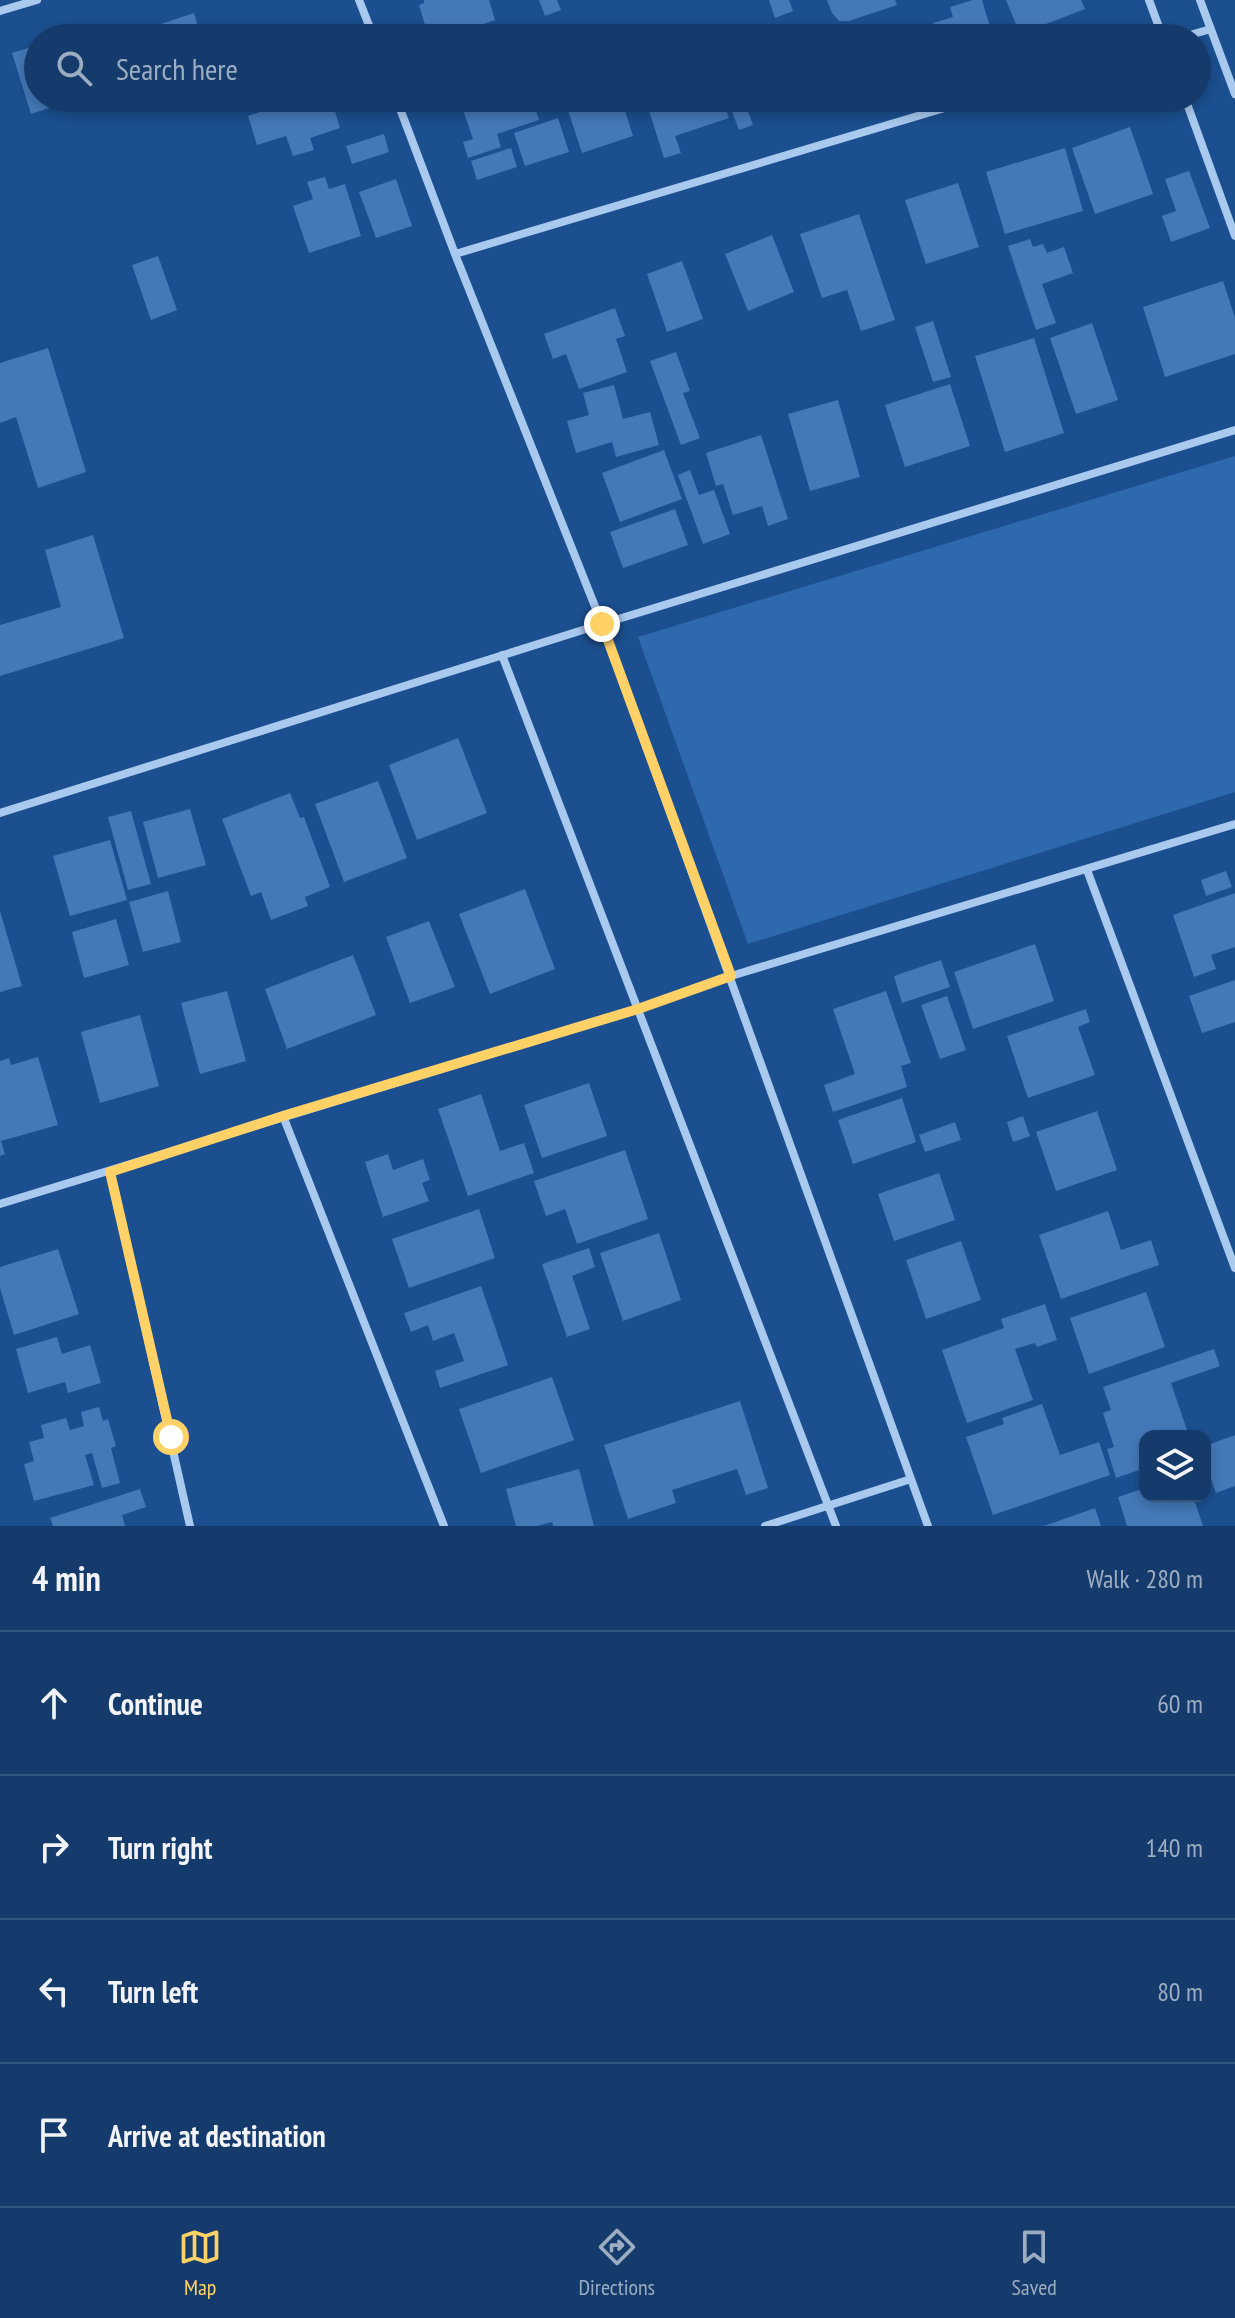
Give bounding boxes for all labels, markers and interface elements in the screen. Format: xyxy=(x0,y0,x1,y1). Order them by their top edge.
search box xyxy=(24,24,1211,112)
icon: search xyxy=(52,46,96,90)
text: Search here xyxy=(116,49,238,88)
route end xyxy=(584,606,620,642)
route start xyxy=(153,1419,189,1455)
map controls xyxy=(1139,1430,1211,1502)
button: layers xyxy=(1139,1430,1211,1502)
text: 4 min xyxy=(32,1556,101,1600)
text: Walk · 280 m xyxy=(1086,1562,1203,1595)
icon: ahead xyxy=(32,1681,76,1725)
text: Continue xyxy=(108,1684,203,1723)
text: 60 m xyxy=(1157,1687,1203,1720)
icon: right xyxy=(32,1825,76,1869)
text: Turn right xyxy=(108,1828,212,1867)
text: 140 m xyxy=(1145,1831,1203,1864)
icon: left xyxy=(32,1969,76,2013)
text: Turn left xyxy=(108,1972,198,2011)
text: 80 m xyxy=(1157,1975,1203,2008)
icon: arrive xyxy=(32,2113,76,2157)
text: Arrive at destination xyxy=(108,2116,326,2155)
tab: Map xyxy=(178,2225,222,2301)
tab: Directions xyxy=(579,2225,655,2301)
tab: Saved xyxy=(1011,2225,1057,2301)

